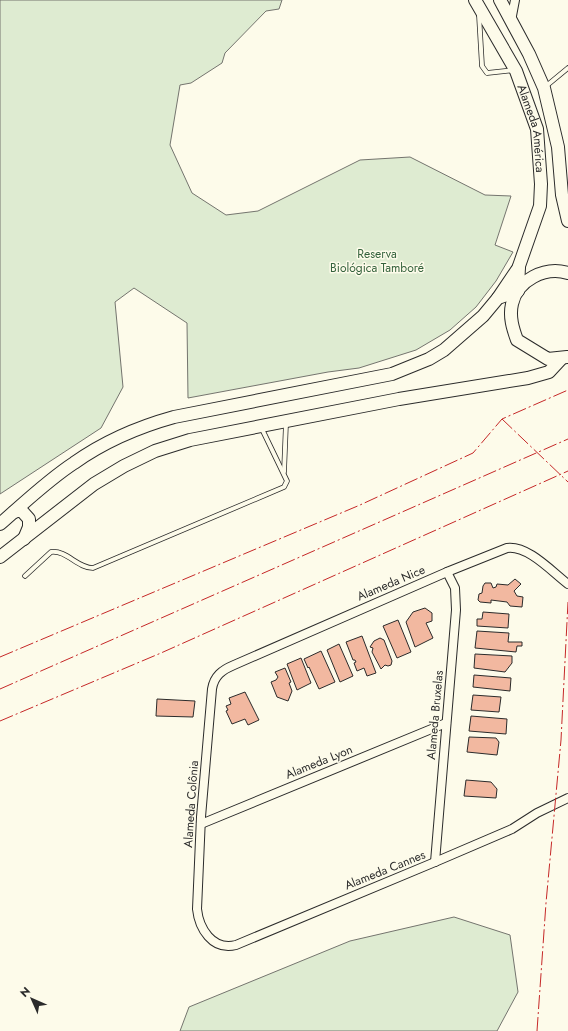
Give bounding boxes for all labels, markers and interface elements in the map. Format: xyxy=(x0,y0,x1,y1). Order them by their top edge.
street label: Alameda América xyxy=(513,82,549,173)
park label: Reserva Biológica Tamboré xyxy=(330,245,424,277)
street label: Alameda Nice xyxy=(354,561,428,605)
street label: Alameda Bruxelas xyxy=(422,669,448,760)
street label: Alameda Lyon xyxy=(283,740,355,784)
street label: Alameda Colônia xyxy=(179,760,203,848)
street label: Alameda Cannes xyxy=(342,846,428,894)
north arrow xyxy=(12,979,52,1019)
text: N xyxy=(16,983,34,1001)

